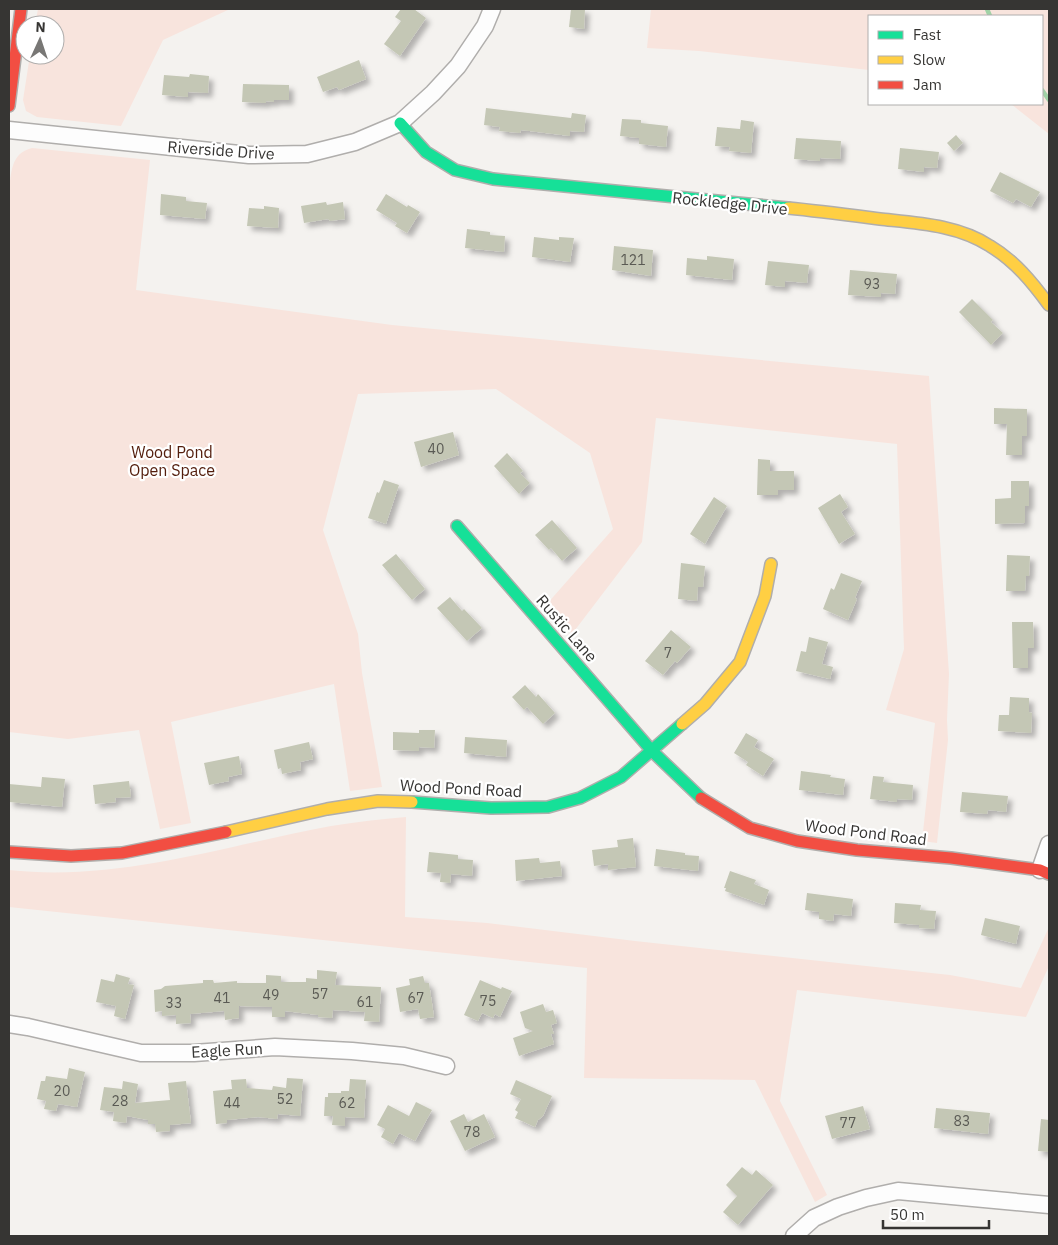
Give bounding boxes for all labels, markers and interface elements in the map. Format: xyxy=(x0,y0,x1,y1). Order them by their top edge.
north arrow xyxy=(15,15,65,65)
legend xyxy=(868,15,1043,105)
text: N xyxy=(35,18,46,36)
text: Fast xyxy=(913,25,941,44)
text: Slow xyxy=(913,50,946,69)
text: Jam xyxy=(913,75,942,94)
street label: Riverside Drive xyxy=(167,136,275,164)
street label: Rockledge Drive xyxy=(671,187,789,219)
house number: 121 xyxy=(620,251,646,269)
house number: 93 xyxy=(864,275,880,293)
house number: 40 xyxy=(428,440,444,458)
park label: Wood Pond Open Space xyxy=(129,442,215,480)
street label: Rustic Lane xyxy=(532,590,602,666)
house number: 7 xyxy=(664,644,672,662)
street label: Wood Pond Road xyxy=(399,775,523,801)
street label: Wood Pond Road xyxy=(804,815,928,849)
house number: 57 xyxy=(312,985,328,1003)
house number: 49 xyxy=(263,986,279,1004)
house number: 41 xyxy=(214,989,230,1007)
house number: 67 xyxy=(408,989,424,1007)
house number: 75 xyxy=(480,992,496,1010)
house number: 61 xyxy=(357,993,373,1011)
house number: 33 xyxy=(166,994,182,1012)
street label: Eagle Run xyxy=(191,1038,263,1062)
house number: 20 xyxy=(54,1082,70,1100)
house number: 52 xyxy=(277,1090,293,1108)
house number: 28 xyxy=(112,1092,128,1110)
house number: 44 xyxy=(224,1094,240,1112)
house number: 62 xyxy=(339,1094,355,1112)
house number: 83 xyxy=(954,1112,970,1130)
house number: 77 xyxy=(840,1114,856,1132)
house number: 78 xyxy=(464,1123,480,1141)
scale bar xyxy=(883,1198,989,1230)
text: 50 m xyxy=(890,1205,925,1224)

